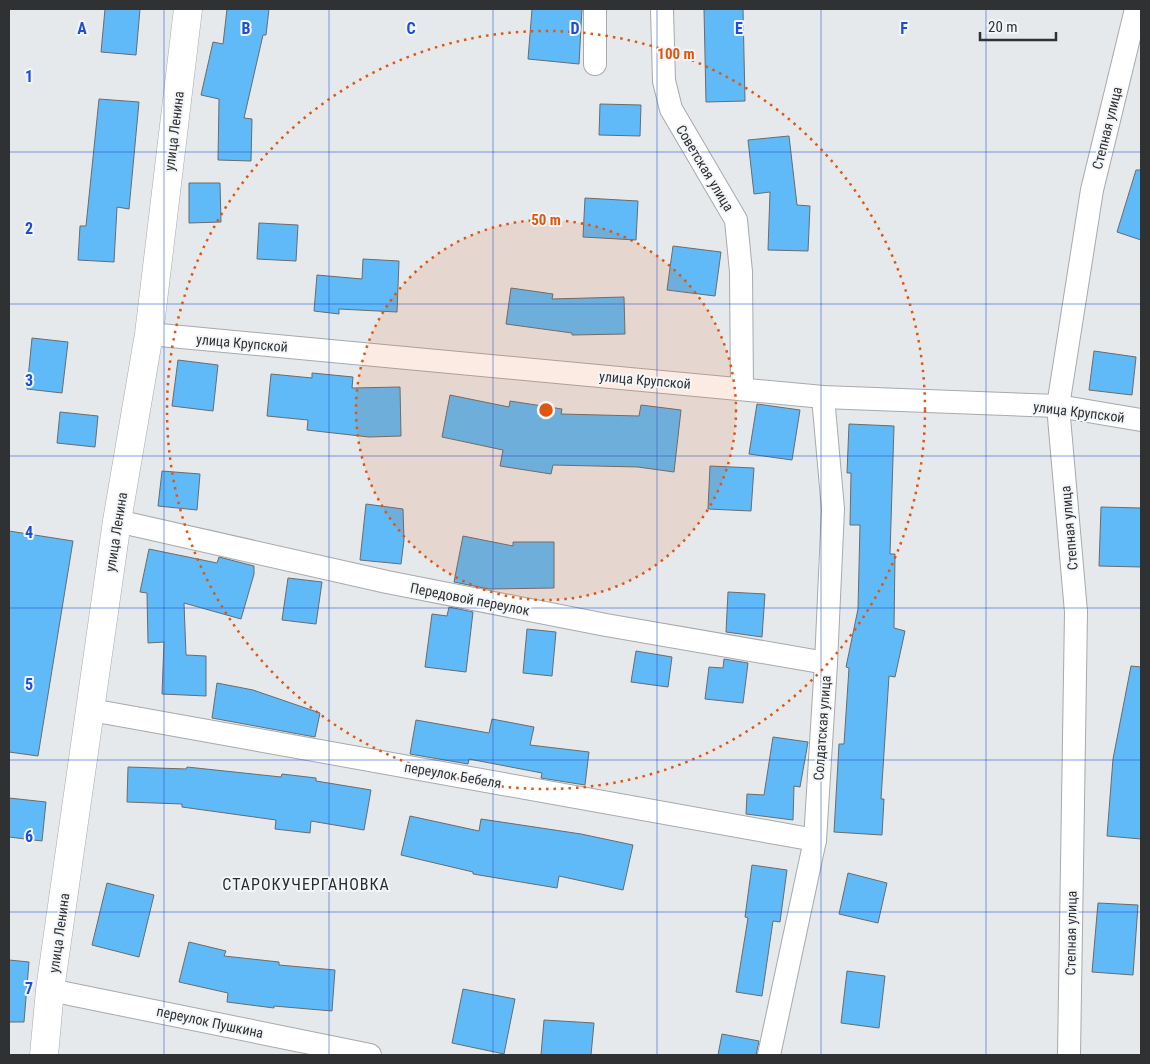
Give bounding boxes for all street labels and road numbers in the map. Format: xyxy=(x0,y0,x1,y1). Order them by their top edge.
street label: Степная улица xyxy=(1089,85,1125,171)
street label: улица Ленина xyxy=(161,90,187,172)
street label: Советская улица xyxy=(673,122,737,214)
street label: улица Крупской xyxy=(196,331,288,355)
street label: улица Крупской xyxy=(599,368,691,392)
street label: улица Крупской xyxy=(1032,398,1126,426)
street label: Степная улица xyxy=(1057,485,1081,571)
street label: улица Ленина xyxy=(102,491,130,573)
street label: Передовой переулок xyxy=(409,580,531,618)
street label: Солдатская улица xyxy=(810,675,834,781)
street label: переулок Бебеля xyxy=(403,759,503,791)
street label: Степная улица xyxy=(1062,891,1080,975)
street label: улица Ленина xyxy=(45,892,73,974)
street label: переулок Пушкина xyxy=(155,1003,265,1041)

